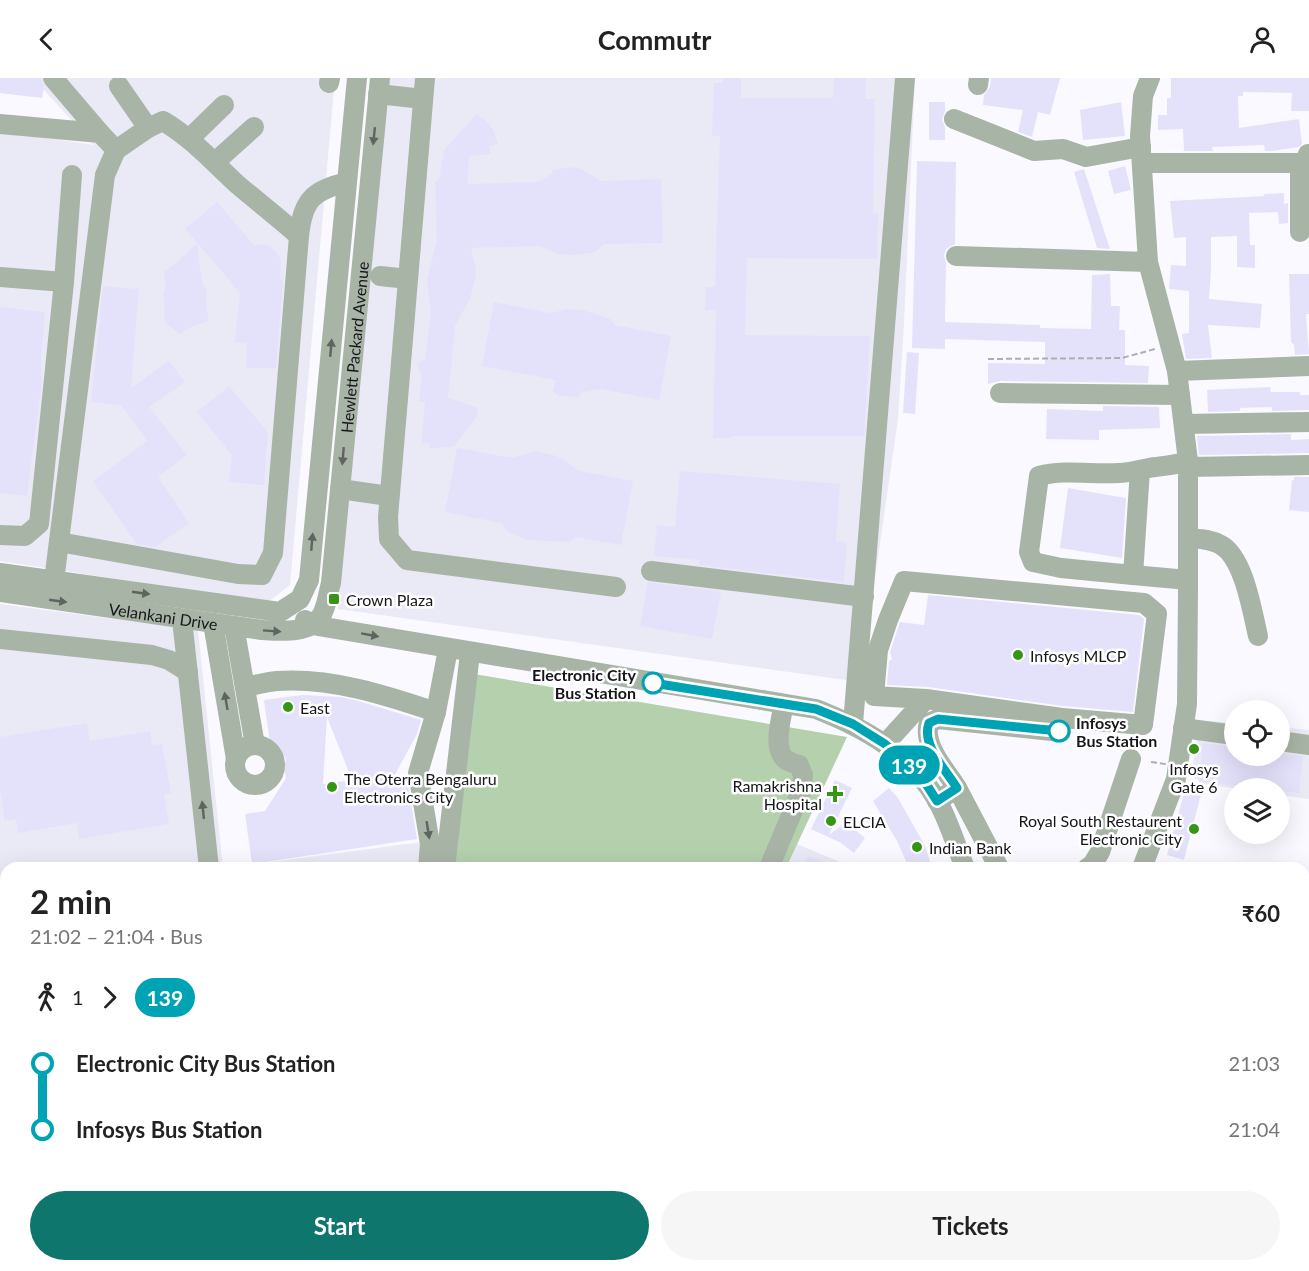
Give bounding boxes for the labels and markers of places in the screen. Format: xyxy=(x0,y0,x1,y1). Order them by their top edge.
place label: Crown Plaza xyxy=(346,590,433,609)
marker: Crown Plaza xyxy=(327,592,341,606)
place label: Infosys MLCP xyxy=(1030,646,1127,665)
marker: Infosys MLCP xyxy=(1011,648,1025,662)
place label: Electronic City Bus Station xyxy=(532,665,637,702)
marker: Electronic City Bus Station xyxy=(642,672,664,694)
place label: East xyxy=(300,698,330,717)
marker: East xyxy=(281,700,295,714)
place label: Infosys Bus Station xyxy=(1076,713,1157,750)
marker: Infosys Bus Station xyxy=(1048,720,1070,742)
marker: Infosys Gate 6 xyxy=(1187,742,1201,756)
place label: Infosys Gate 6 xyxy=(1169,759,1219,796)
place label: The Oterra Bengaluru Electronics City xyxy=(344,769,497,806)
place label: Ramakrishna Hospital xyxy=(733,776,822,813)
marker: The Oterra Bengaluru Electronics City xyxy=(325,780,339,794)
marker: Ramakrishna Hospital xyxy=(826,785,844,803)
place label: Royal South Restaurent Electronic City xyxy=(1018,811,1183,848)
place label: ELCIA xyxy=(843,812,886,831)
marker: ELCIA xyxy=(824,814,838,828)
marker: Royal South Restaurent Electronic City xyxy=(1187,822,1201,836)
place label: Indian Bank xyxy=(929,838,1012,857)
marker: Indian Bank xyxy=(910,840,924,854)

